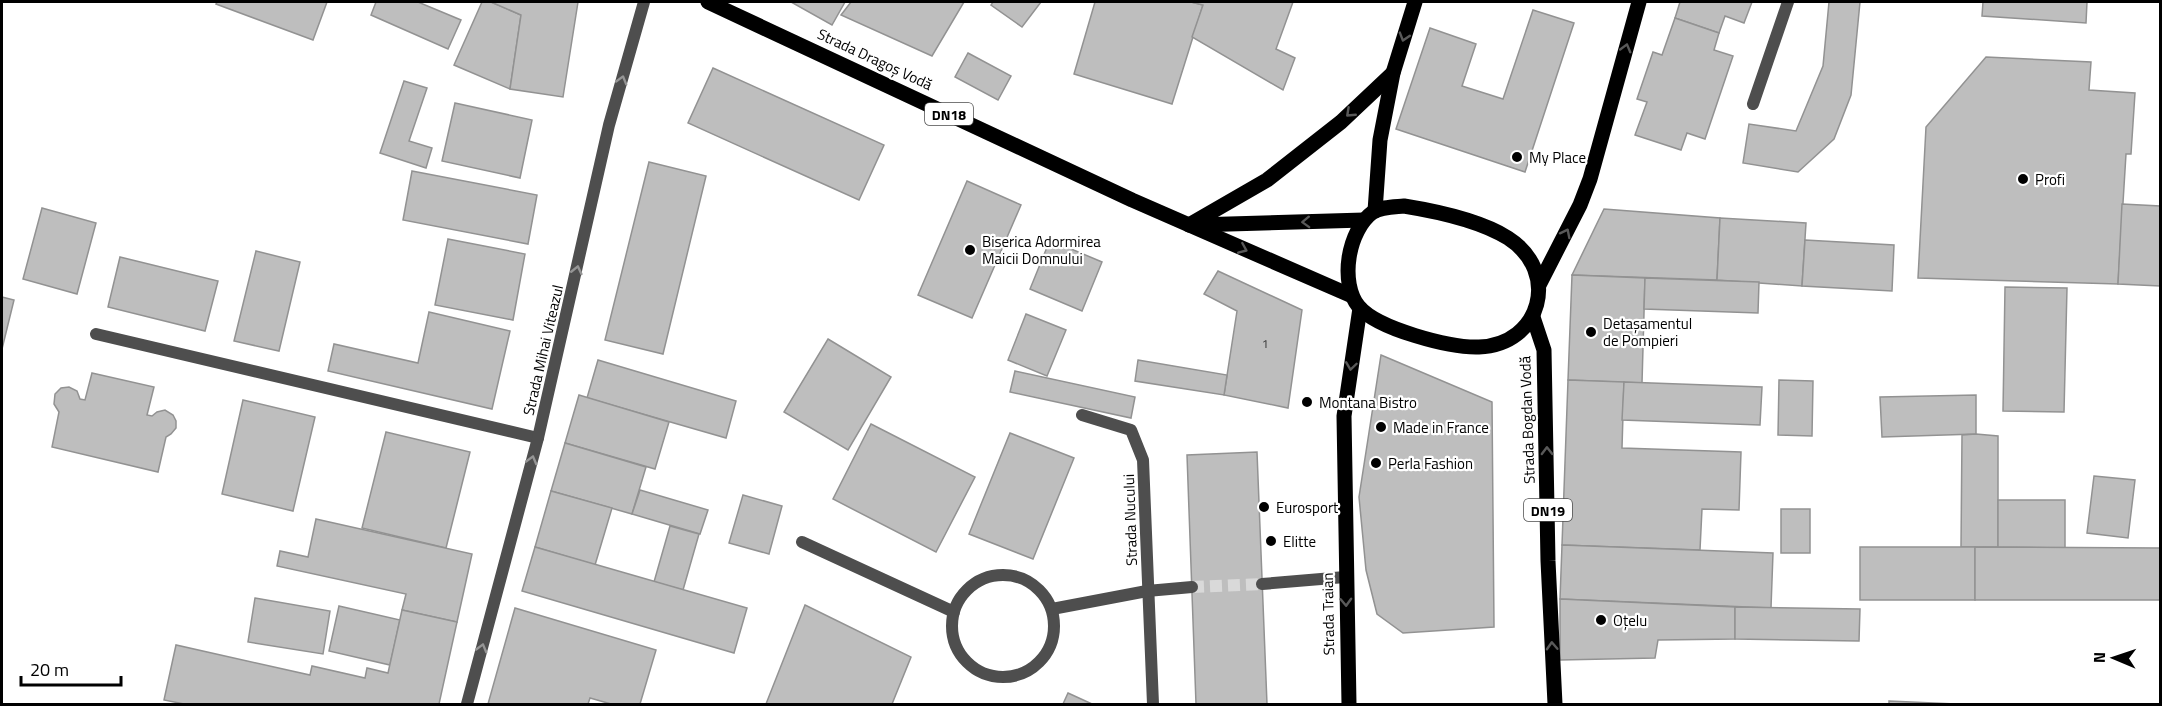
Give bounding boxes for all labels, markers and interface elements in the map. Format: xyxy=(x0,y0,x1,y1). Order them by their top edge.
street label: Strada Dragoș Vodă xyxy=(814,22,937,96)
one-way arrow xyxy=(1399,31,1411,42)
one-way arrow xyxy=(1619,43,1631,54)
one-way arrow xyxy=(615,75,627,86)
road number: DN18 xyxy=(925,103,973,125)
one-way arrow xyxy=(1346,106,1357,117)
place label: My Place xyxy=(1529,146,1586,169)
marker: My Place xyxy=(1510,150,1524,164)
place label: Profi xyxy=(2035,168,2065,191)
marker: Profi xyxy=(2016,172,2030,186)
one-way arrow xyxy=(1301,215,1310,228)
one-way arrow xyxy=(1559,229,1570,239)
place label: Biserica Adormirea Maicii Domnului xyxy=(982,230,1101,270)
one-way arrow xyxy=(1237,241,1248,253)
marker: Biserica Adormirea Maicii Domnului xyxy=(963,243,977,257)
one-way arrow xyxy=(569,265,582,275)
street label: Strada Mihai Viteazul xyxy=(517,282,569,418)
place label: Detașamentul de Pompieri xyxy=(1603,312,1692,352)
marker: Detașamentul de Pompieri xyxy=(1584,325,1598,339)
house number: 1 xyxy=(1262,334,1268,353)
street label: Strada Bogdan Vodă xyxy=(1513,355,1541,484)
one-way arrow xyxy=(1345,361,1357,370)
place label: Montana Bistro xyxy=(1319,391,1417,414)
marker: Montana Bistro xyxy=(1300,395,1314,409)
place label: Made in France xyxy=(1393,416,1489,439)
marker: Made in France xyxy=(1374,420,1388,434)
one-way arrow xyxy=(1541,447,1553,456)
place label: Perla Fashion xyxy=(1388,452,1473,475)
one-way arrow xyxy=(525,455,538,465)
marker: Perla Fashion xyxy=(1369,456,1383,470)
street label: Strada Nucului xyxy=(1117,474,1143,566)
place label: Eurosport xyxy=(1276,496,1339,519)
road number: DN19 xyxy=(1524,499,1572,521)
marker: Eurosport xyxy=(1257,500,1271,514)
place label: Elitte xyxy=(1283,530,1316,553)
marker: Elitte xyxy=(1264,534,1278,548)
street label: Strada Traian xyxy=(1316,572,1340,656)
one-way arrow xyxy=(1340,598,1352,607)
place label: Oțelu xyxy=(1613,609,1647,632)
marker: Oțelu xyxy=(1594,613,1608,627)
north arrow xyxy=(2084,628,2144,688)
one-way arrow xyxy=(1546,642,1559,651)
one-way arrow xyxy=(475,643,488,653)
scale bar xyxy=(21,649,122,687)
text: N xyxy=(2087,652,2111,663)
text: 20 m xyxy=(30,656,69,683)

